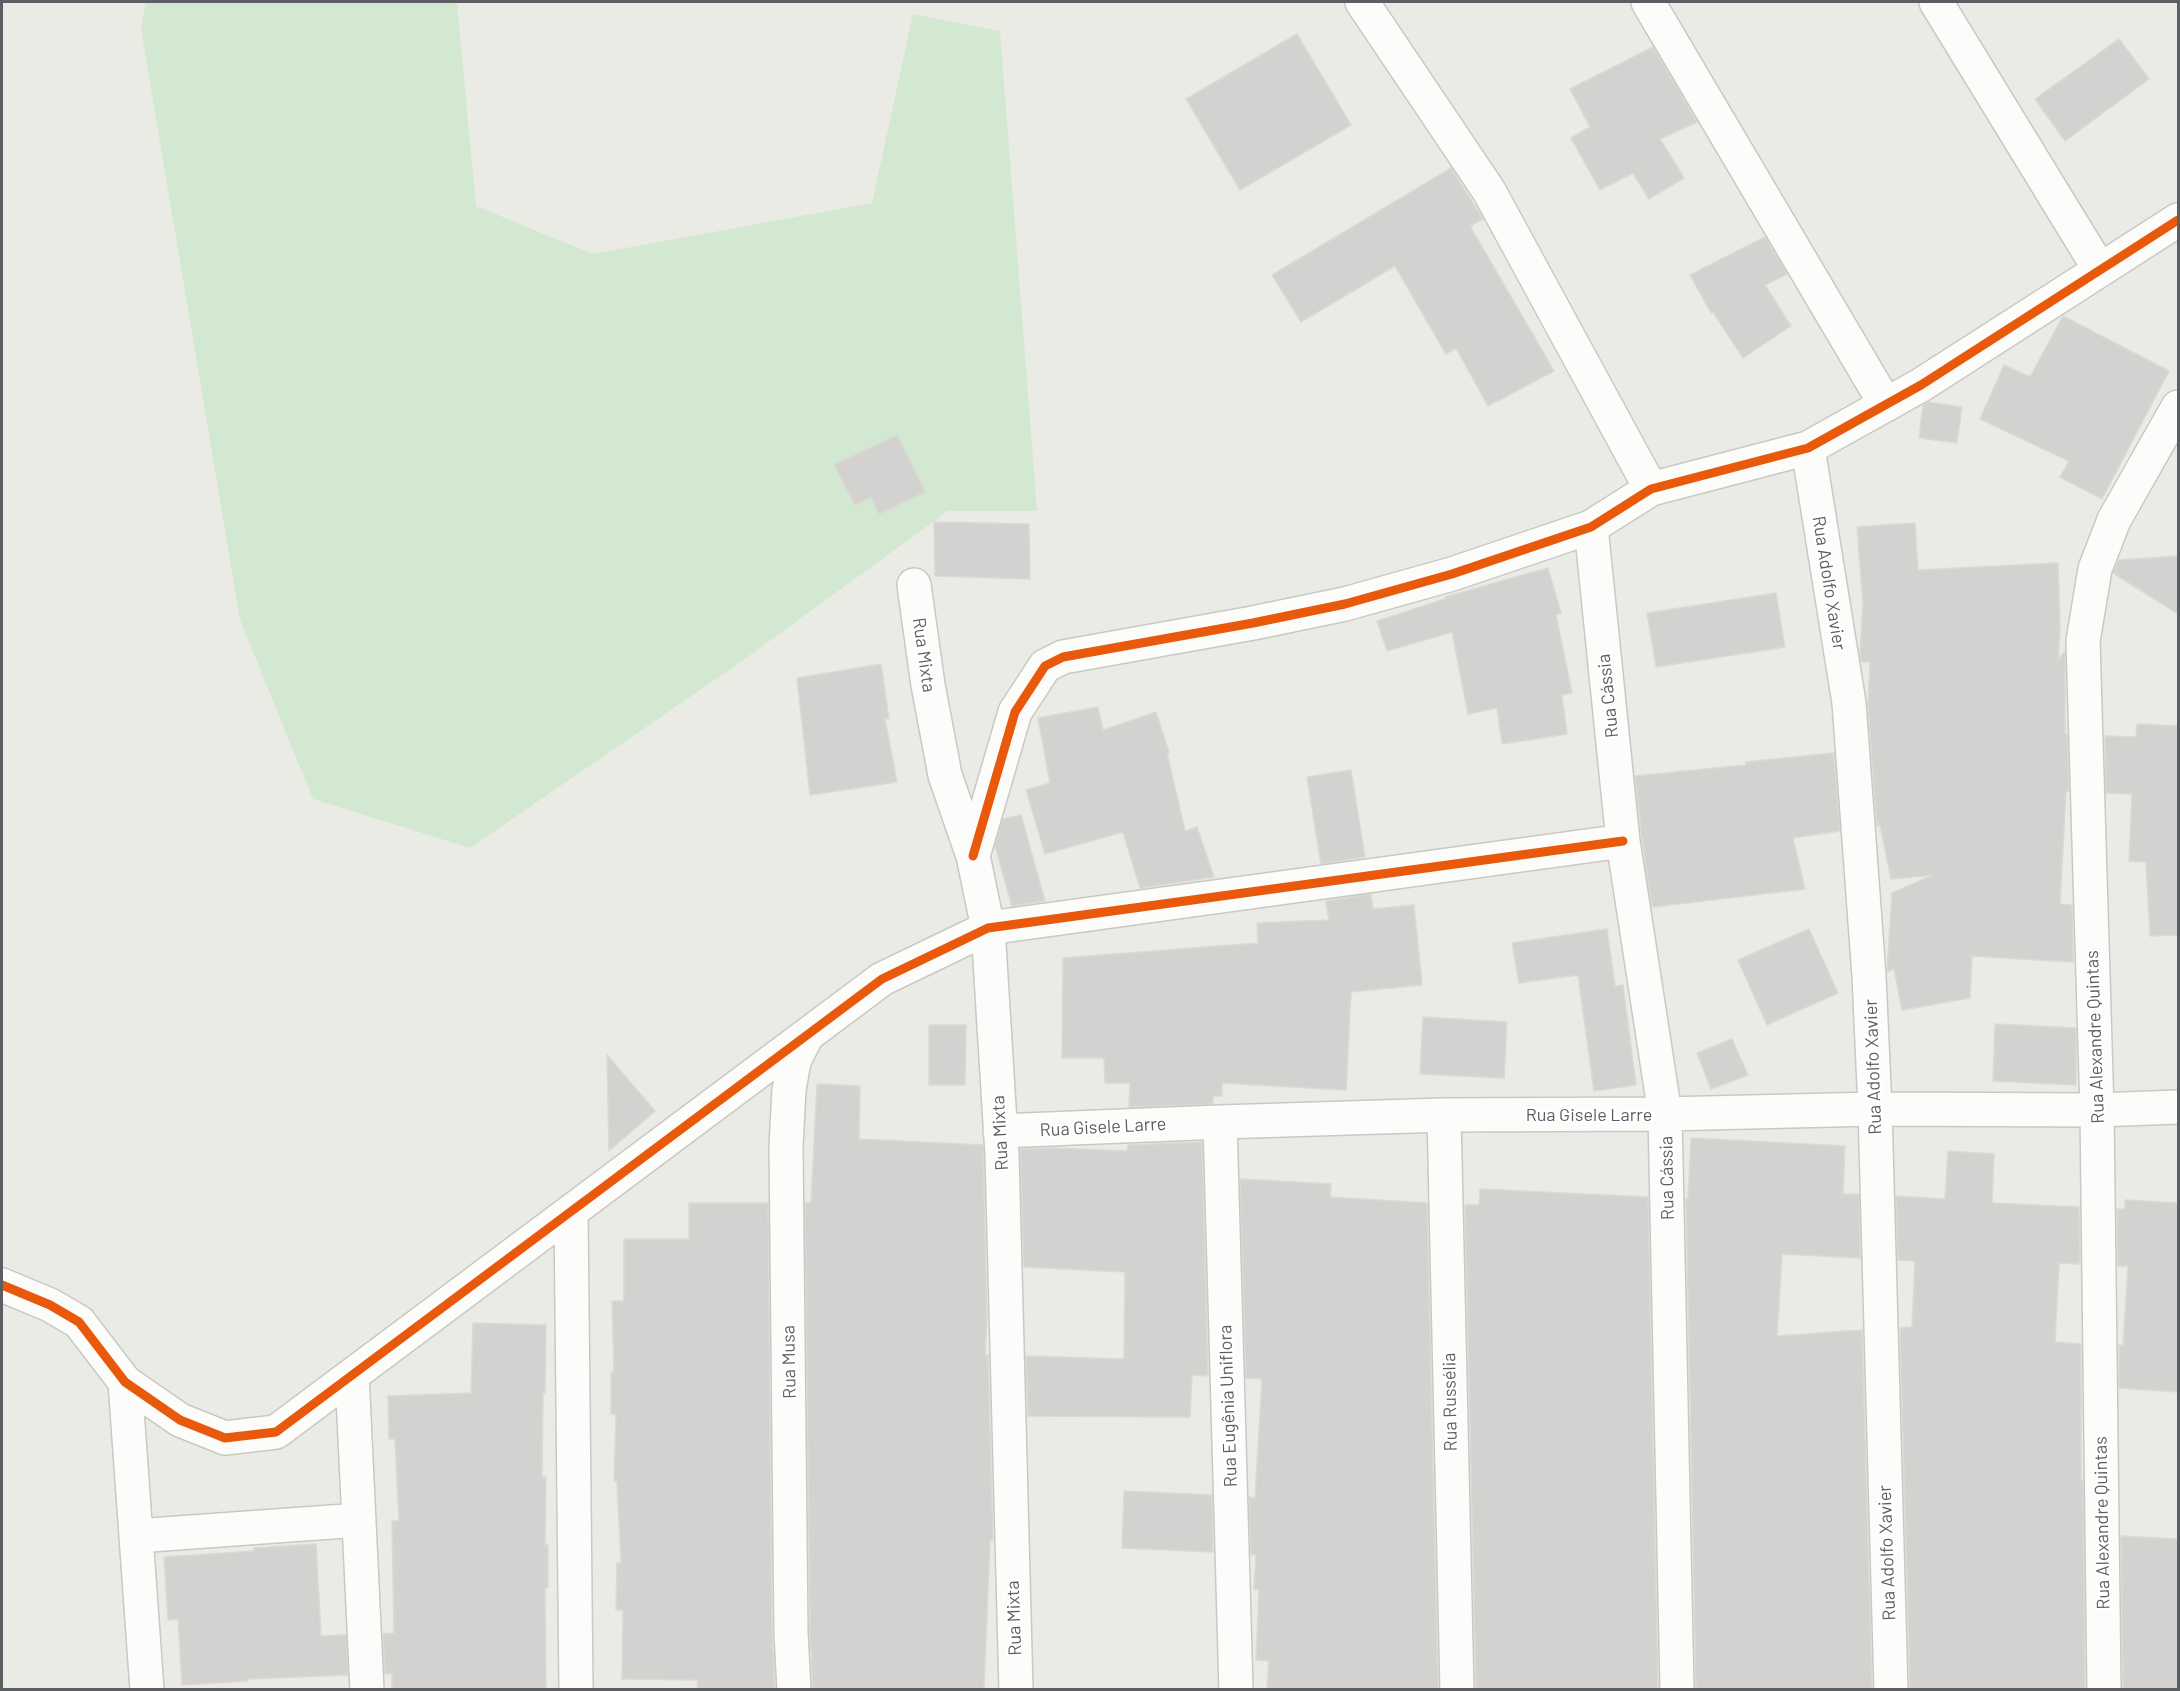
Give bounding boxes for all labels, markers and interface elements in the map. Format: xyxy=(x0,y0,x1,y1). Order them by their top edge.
street label: Rua Adolfo Xavier xyxy=(1808,514,1850,652)
street label: Rua Mixta xyxy=(908,616,940,694)
street label: Rua Cássia xyxy=(1593,653,1623,739)
street label: Rua Alexandre Quintas xyxy=(2081,950,2109,1124)
street label: Rua Adolfo Xavier xyxy=(1860,999,1886,1135)
street label: Rua Mixta xyxy=(987,1095,1013,1171)
street label: Rua Gisele Larre xyxy=(1526,1104,1652,1126)
street label: Rua Gisele Larre xyxy=(1039,1113,1167,1141)
street label: Rua Cássia xyxy=(1655,1136,1679,1220)
street label: Rua Musa xyxy=(778,1325,800,1399)
street label: Rua Eugênia Uniflora xyxy=(1214,1325,1242,1487)
street label: Rua Russélia xyxy=(1438,1352,1462,1452)
street label: Rua Alexandre Quintas xyxy=(2090,1436,2114,1610)
street label: Rua Adolfo Xavier xyxy=(1874,1485,1900,1621)
street label: Rua Mixta xyxy=(1002,1580,1026,1656)

